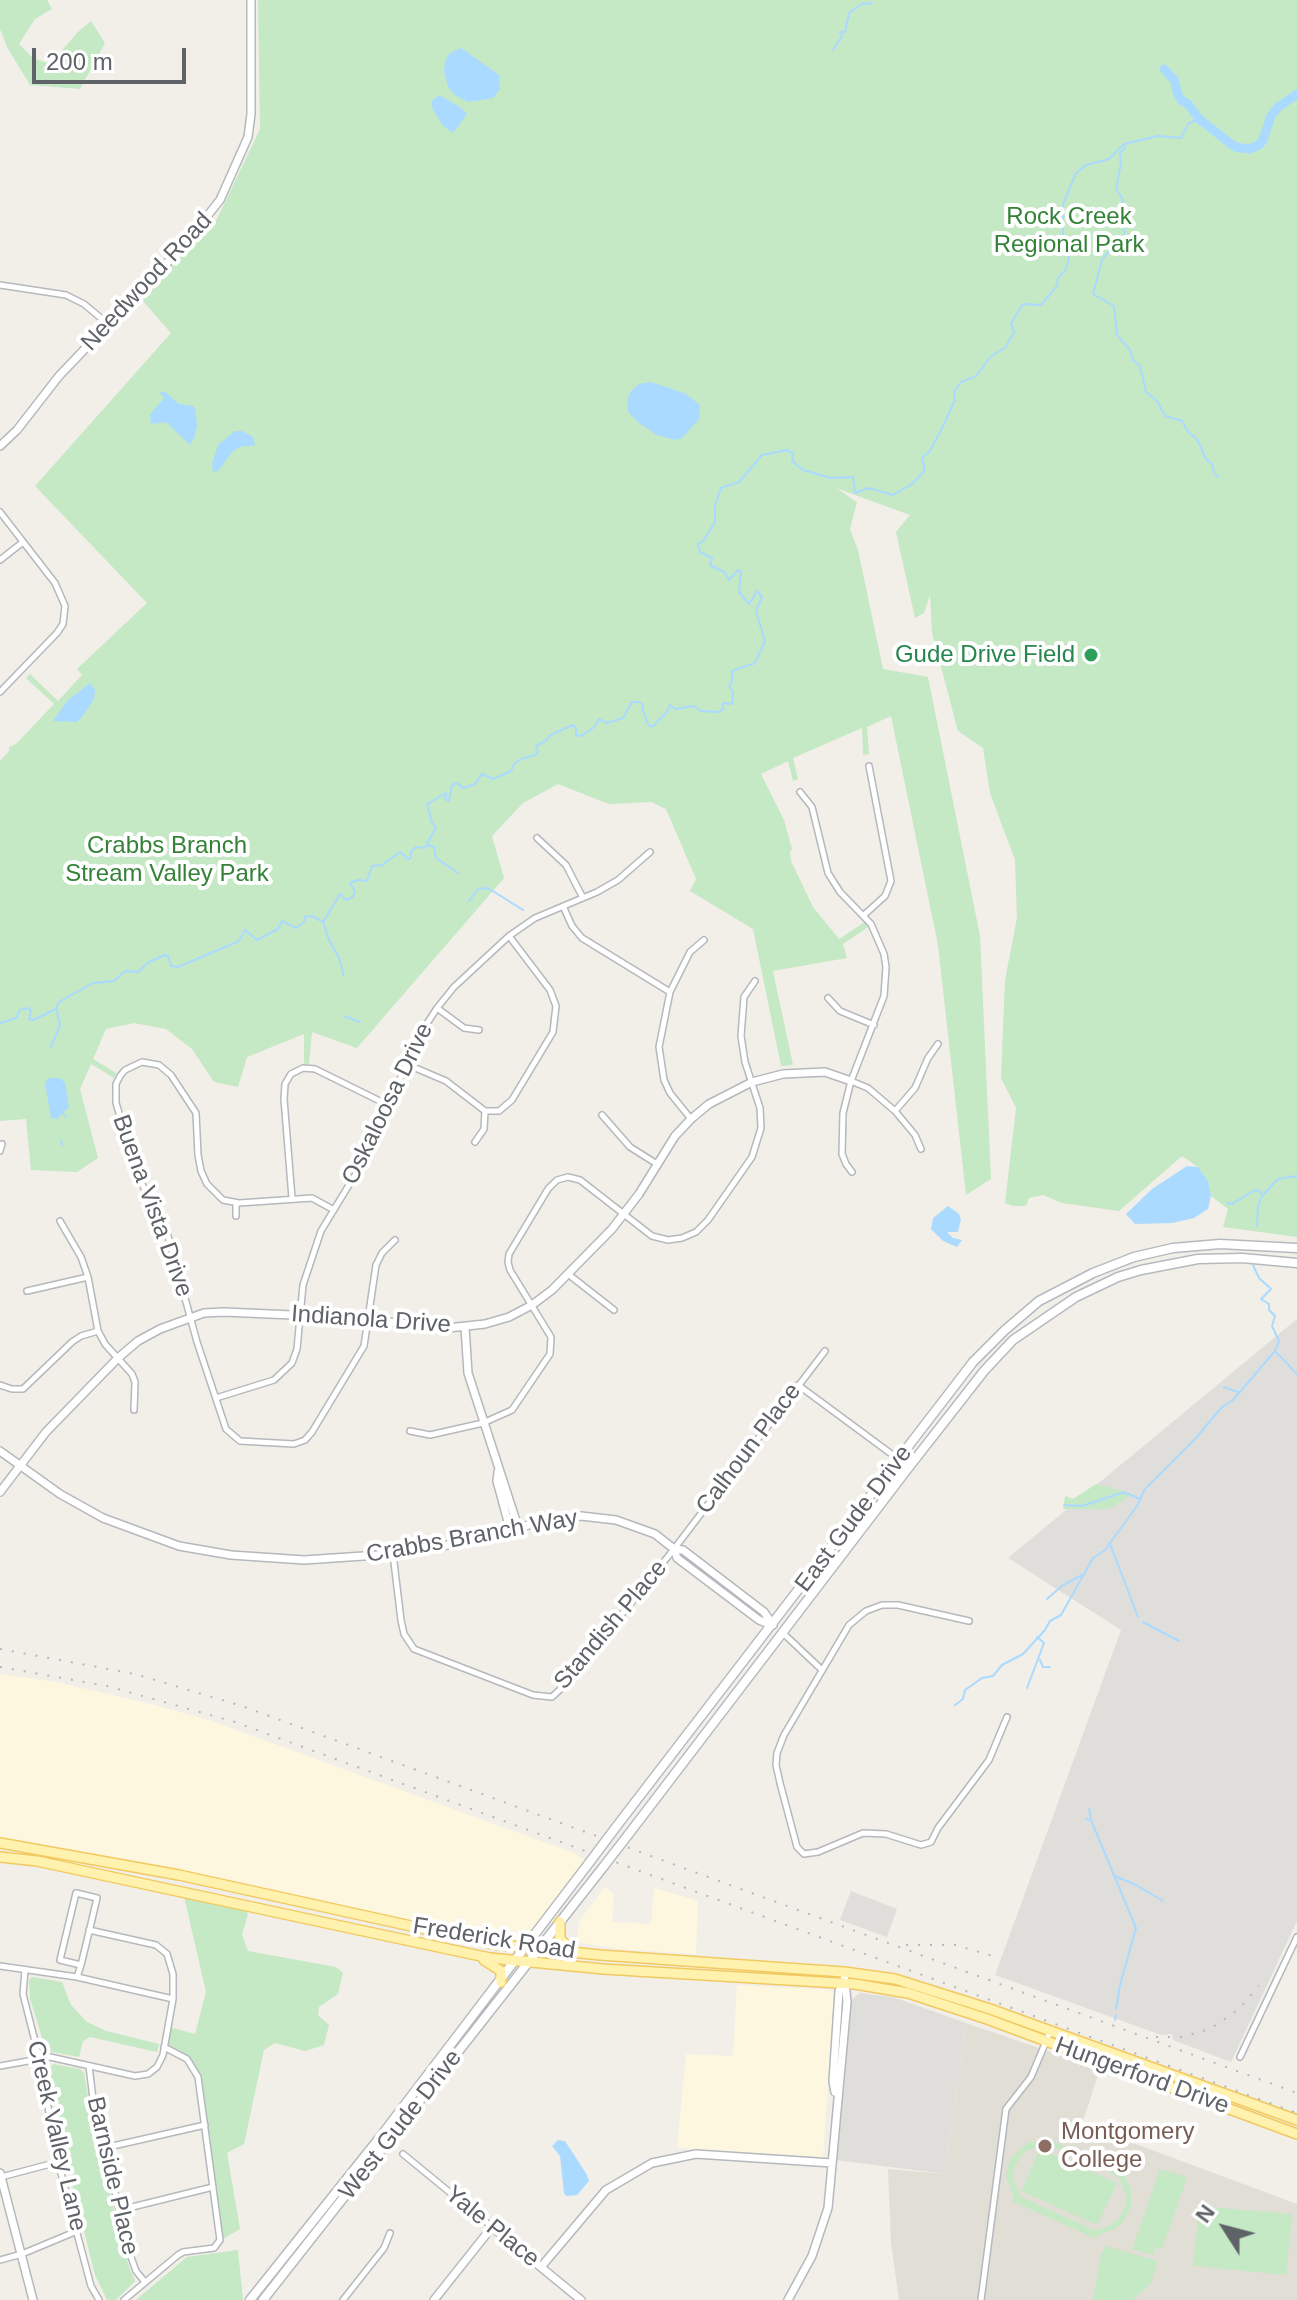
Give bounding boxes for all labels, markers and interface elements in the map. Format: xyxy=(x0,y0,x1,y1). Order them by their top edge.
scale bar xyxy=(36,32,190,82)
text: 200 m xyxy=(46,48,113,75)
park label: Rock Creek Regional Park xyxy=(994,203,1144,259)
street label: Needwood Road xyxy=(76,207,218,357)
place label: Gude Drive Field xyxy=(895,641,1075,669)
marker: Gude Drive Field xyxy=(1082,646,1100,664)
park label: Crabbs Branch Stream Valley Park xyxy=(65,832,269,888)
street label: Oskaloosa Drive xyxy=(336,1019,440,1189)
street label: Buena Vista Drive xyxy=(106,1111,198,1301)
street label: Indianola Drive xyxy=(290,1300,452,1340)
street label: Calhoun Place xyxy=(691,1378,807,1520)
street label: East Gude Drive xyxy=(790,1440,918,1598)
street label: Crabbs Branch Way xyxy=(364,1504,580,1570)
street label: Standish Place xyxy=(549,1554,673,1696)
street label: Frederick Road xyxy=(411,1912,577,1966)
street label: Hungerford Drive xyxy=(1051,2031,1233,2121)
street label: Creek Valley Lane xyxy=(20,2038,92,2234)
street label: West Gude Drive xyxy=(334,2044,468,2206)
street label: Barnside Place xyxy=(80,2094,144,2258)
place label: Montgomery College xyxy=(1061,2118,1194,2174)
marker: Montgomery College xyxy=(1036,2137,1054,2155)
street label: Yale Place xyxy=(439,2180,545,2274)
north arrow xyxy=(1185,2188,1265,2268)
text: N xyxy=(1190,2200,1220,2227)

